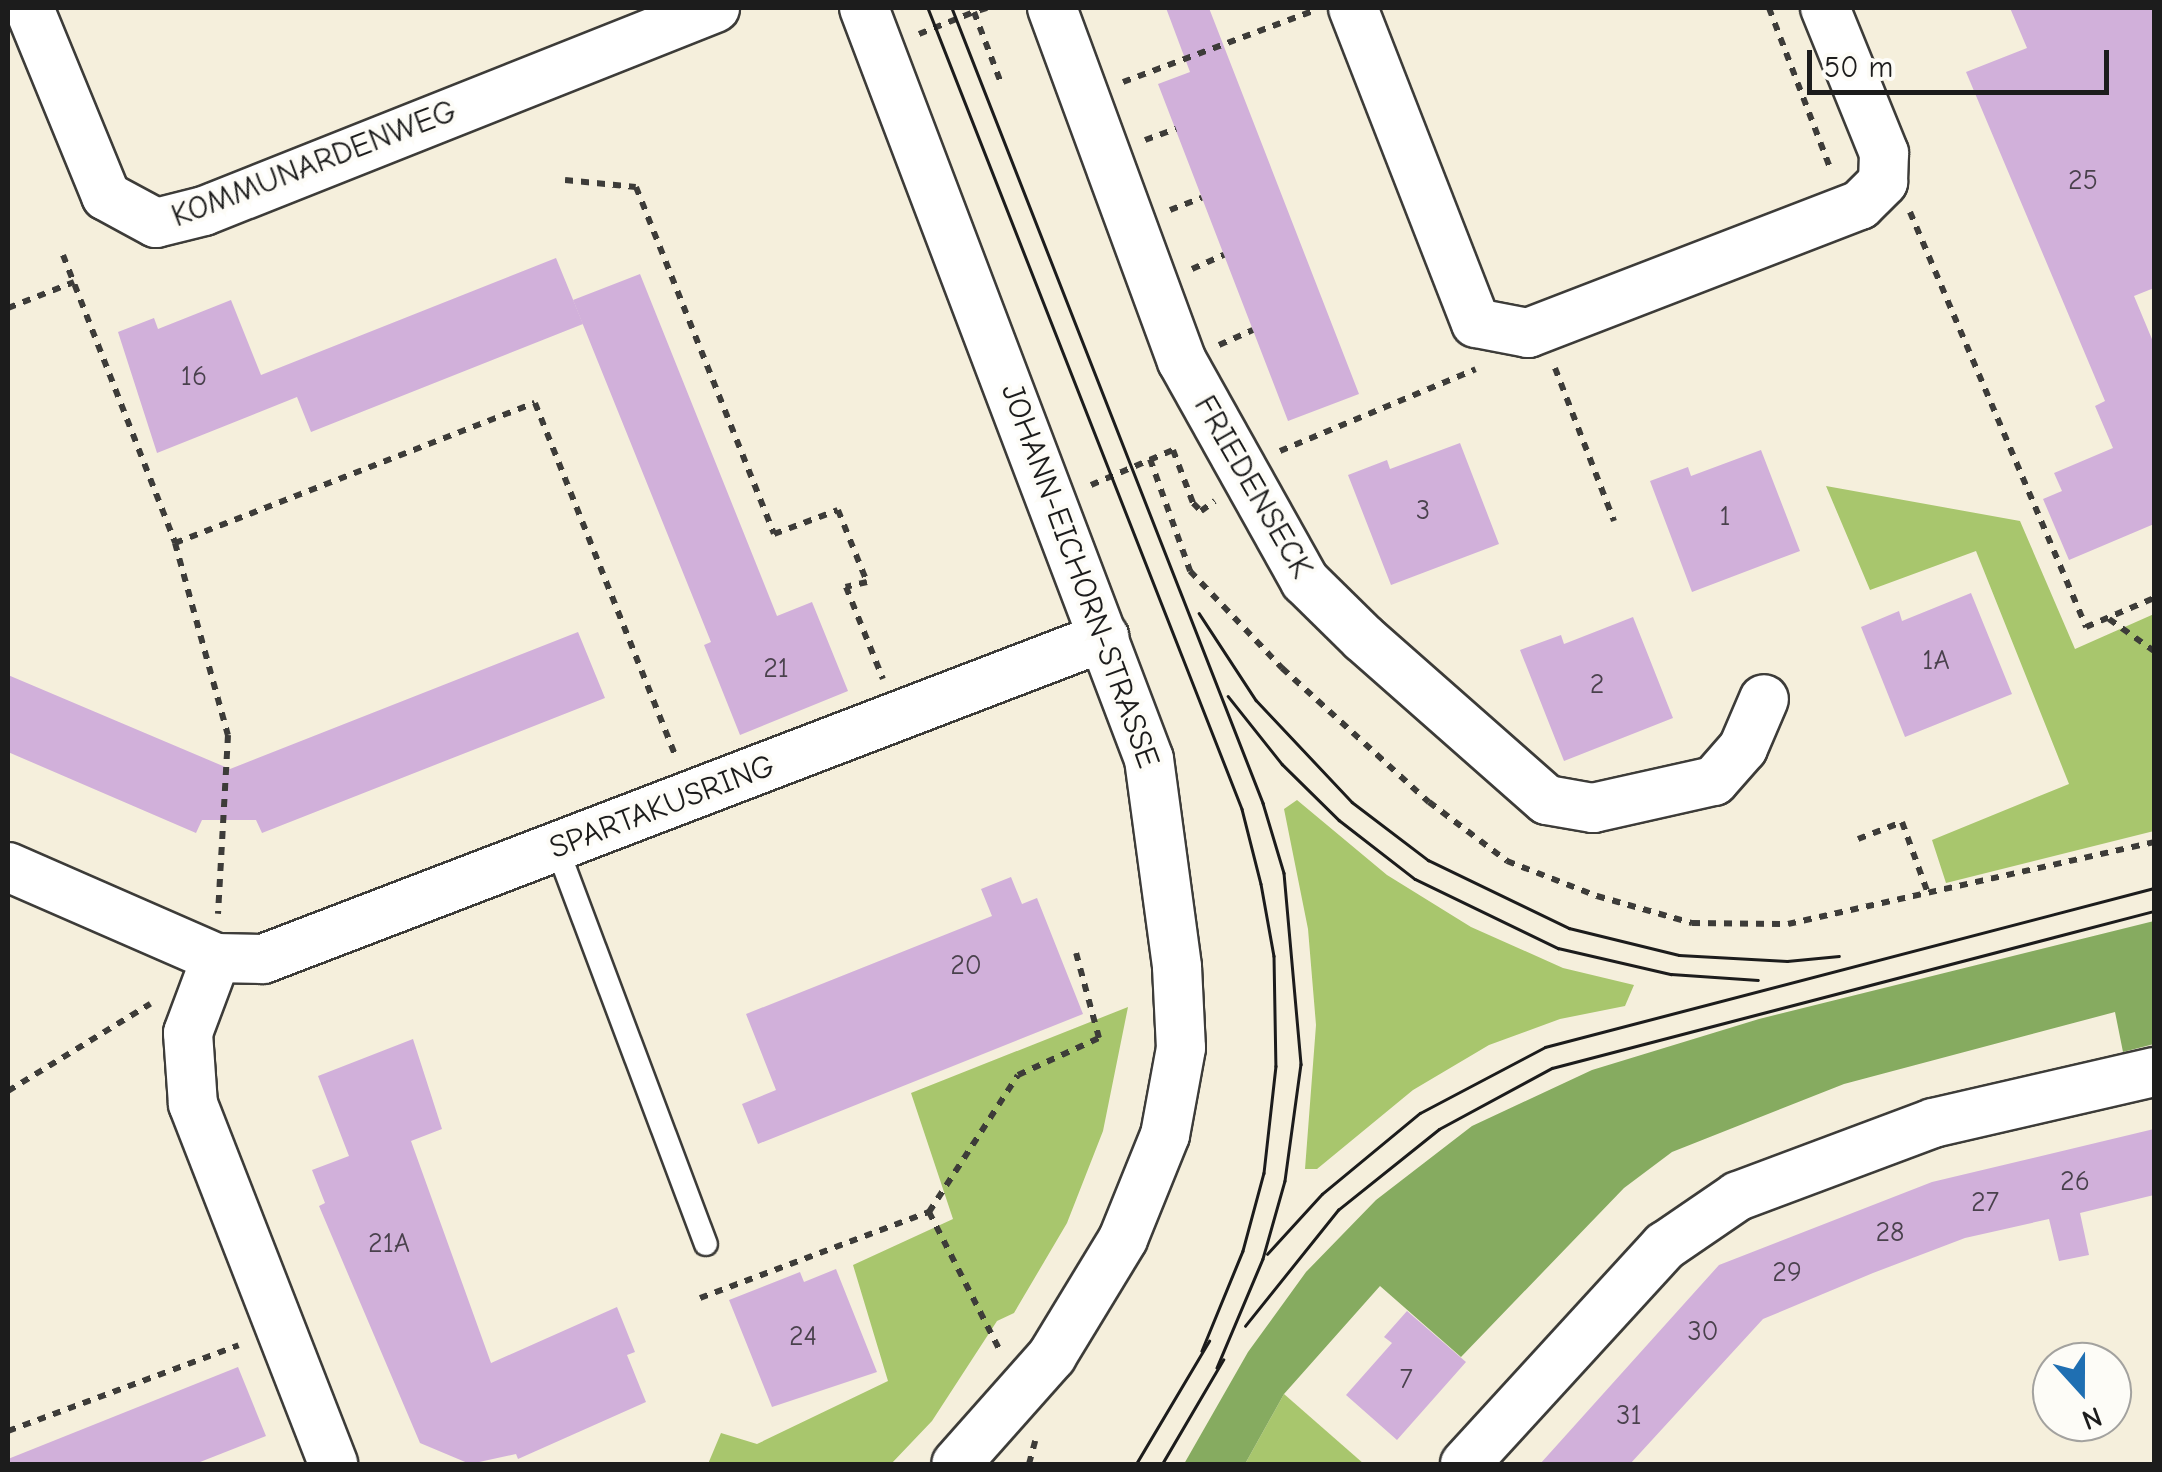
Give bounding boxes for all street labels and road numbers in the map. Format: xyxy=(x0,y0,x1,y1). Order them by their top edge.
street label: KOMMUNARDENWEG xyxy=(166,92,462,236)
street label: JOHANN-EICHORN-STRASSE xyxy=(993,379,1167,773)
street label: FRIEDENSECK xyxy=(1185,389,1321,585)
street label: SPARTAKUSRING xyxy=(544,746,780,868)

